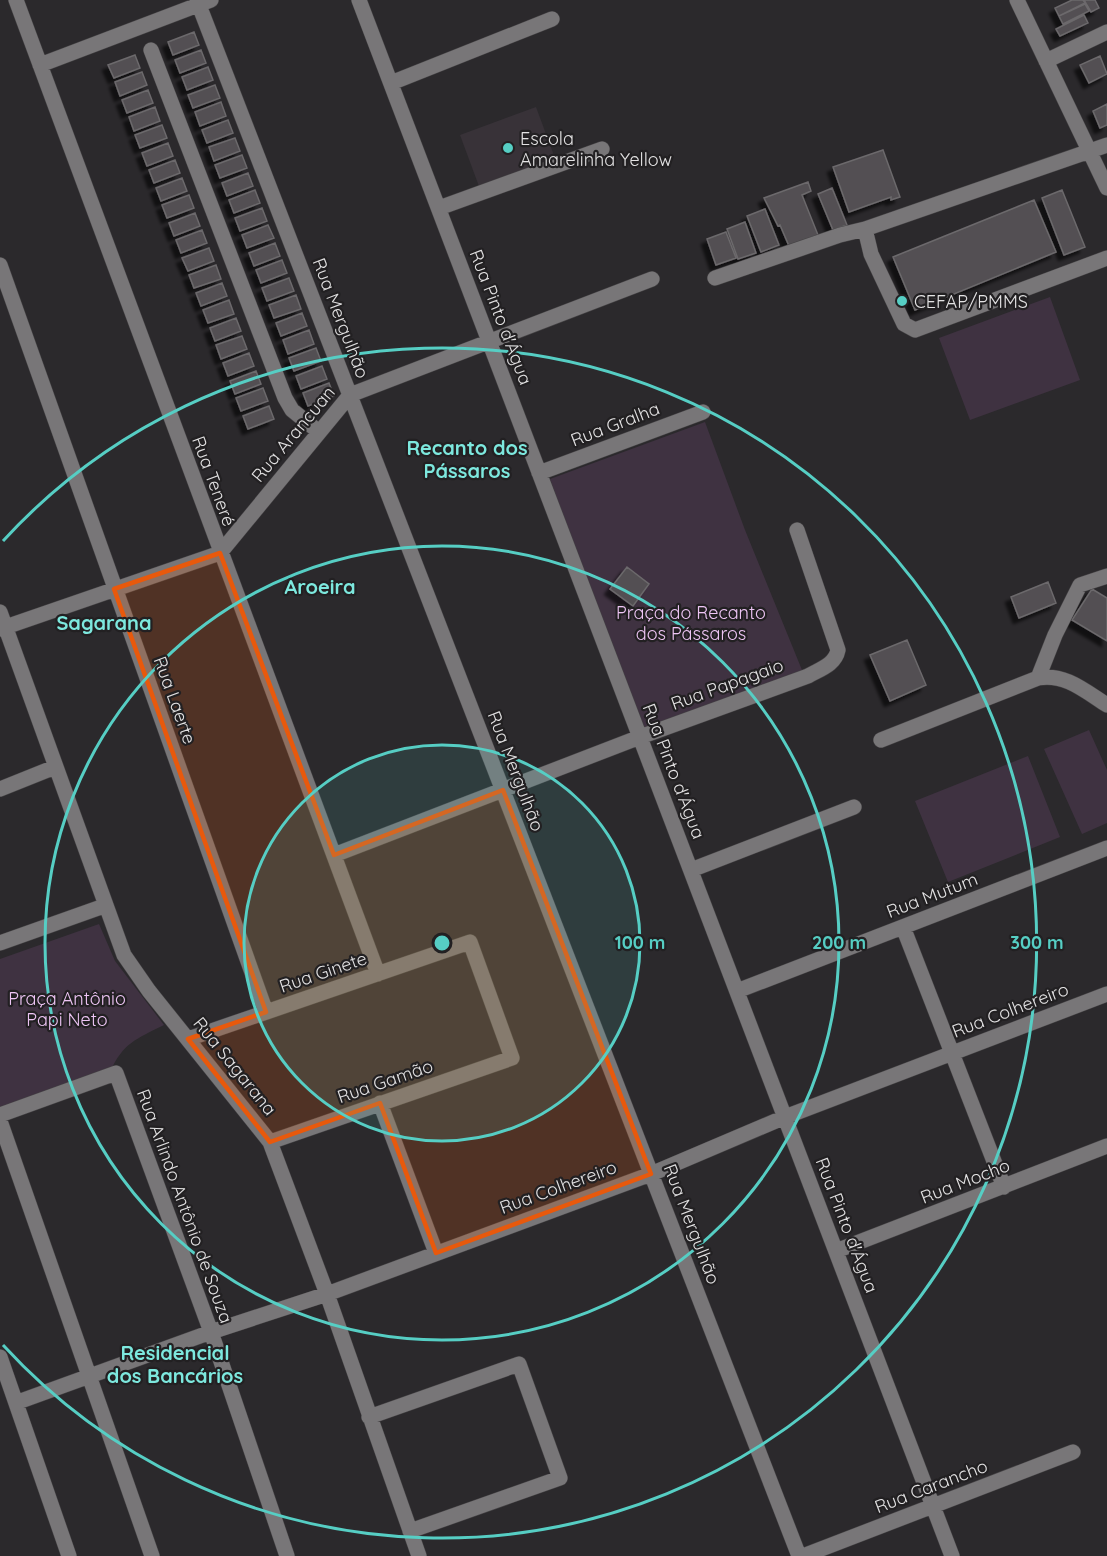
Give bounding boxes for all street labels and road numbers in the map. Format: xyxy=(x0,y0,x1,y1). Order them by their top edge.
street label: Rua Pinto d'Água xyxy=(465,246,537,388)
street label: Rua Mergulhão xyxy=(307,255,375,381)
street label: Rua Arancuan xyxy=(246,381,340,487)
street label: Rua Gralha xyxy=(567,397,663,451)
street label: Rua Teneré xyxy=(187,433,241,529)
street label: Rua Laerte xyxy=(149,653,201,747)
street label: Rua Papagaio xyxy=(668,653,786,715)
street label: Rua Pinto d'Água xyxy=(638,700,710,842)
street label: Rua Mergulhão xyxy=(482,708,550,834)
street label: Rua Mutum xyxy=(883,867,981,923)
street label: Rua Ginete xyxy=(276,946,370,998)
street label: Rua Colhereiro xyxy=(948,977,1072,1043)
street label: Rua Sagarana xyxy=(188,1012,282,1120)
street label: Rua Gamão xyxy=(334,1054,436,1108)
street label: Rua Arlindo Antônio de Souza xyxy=(132,1086,238,1326)
street label: Rua Mocho xyxy=(917,1153,1013,1209)
street label: Rua Pinto d'Água xyxy=(811,1154,883,1296)
street label: Rua Colhereiro xyxy=(496,1155,620,1219)
street label: Rua Mergulhão xyxy=(658,1161,726,1287)
street label: Rua Carancho xyxy=(871,1454,991,1518)

